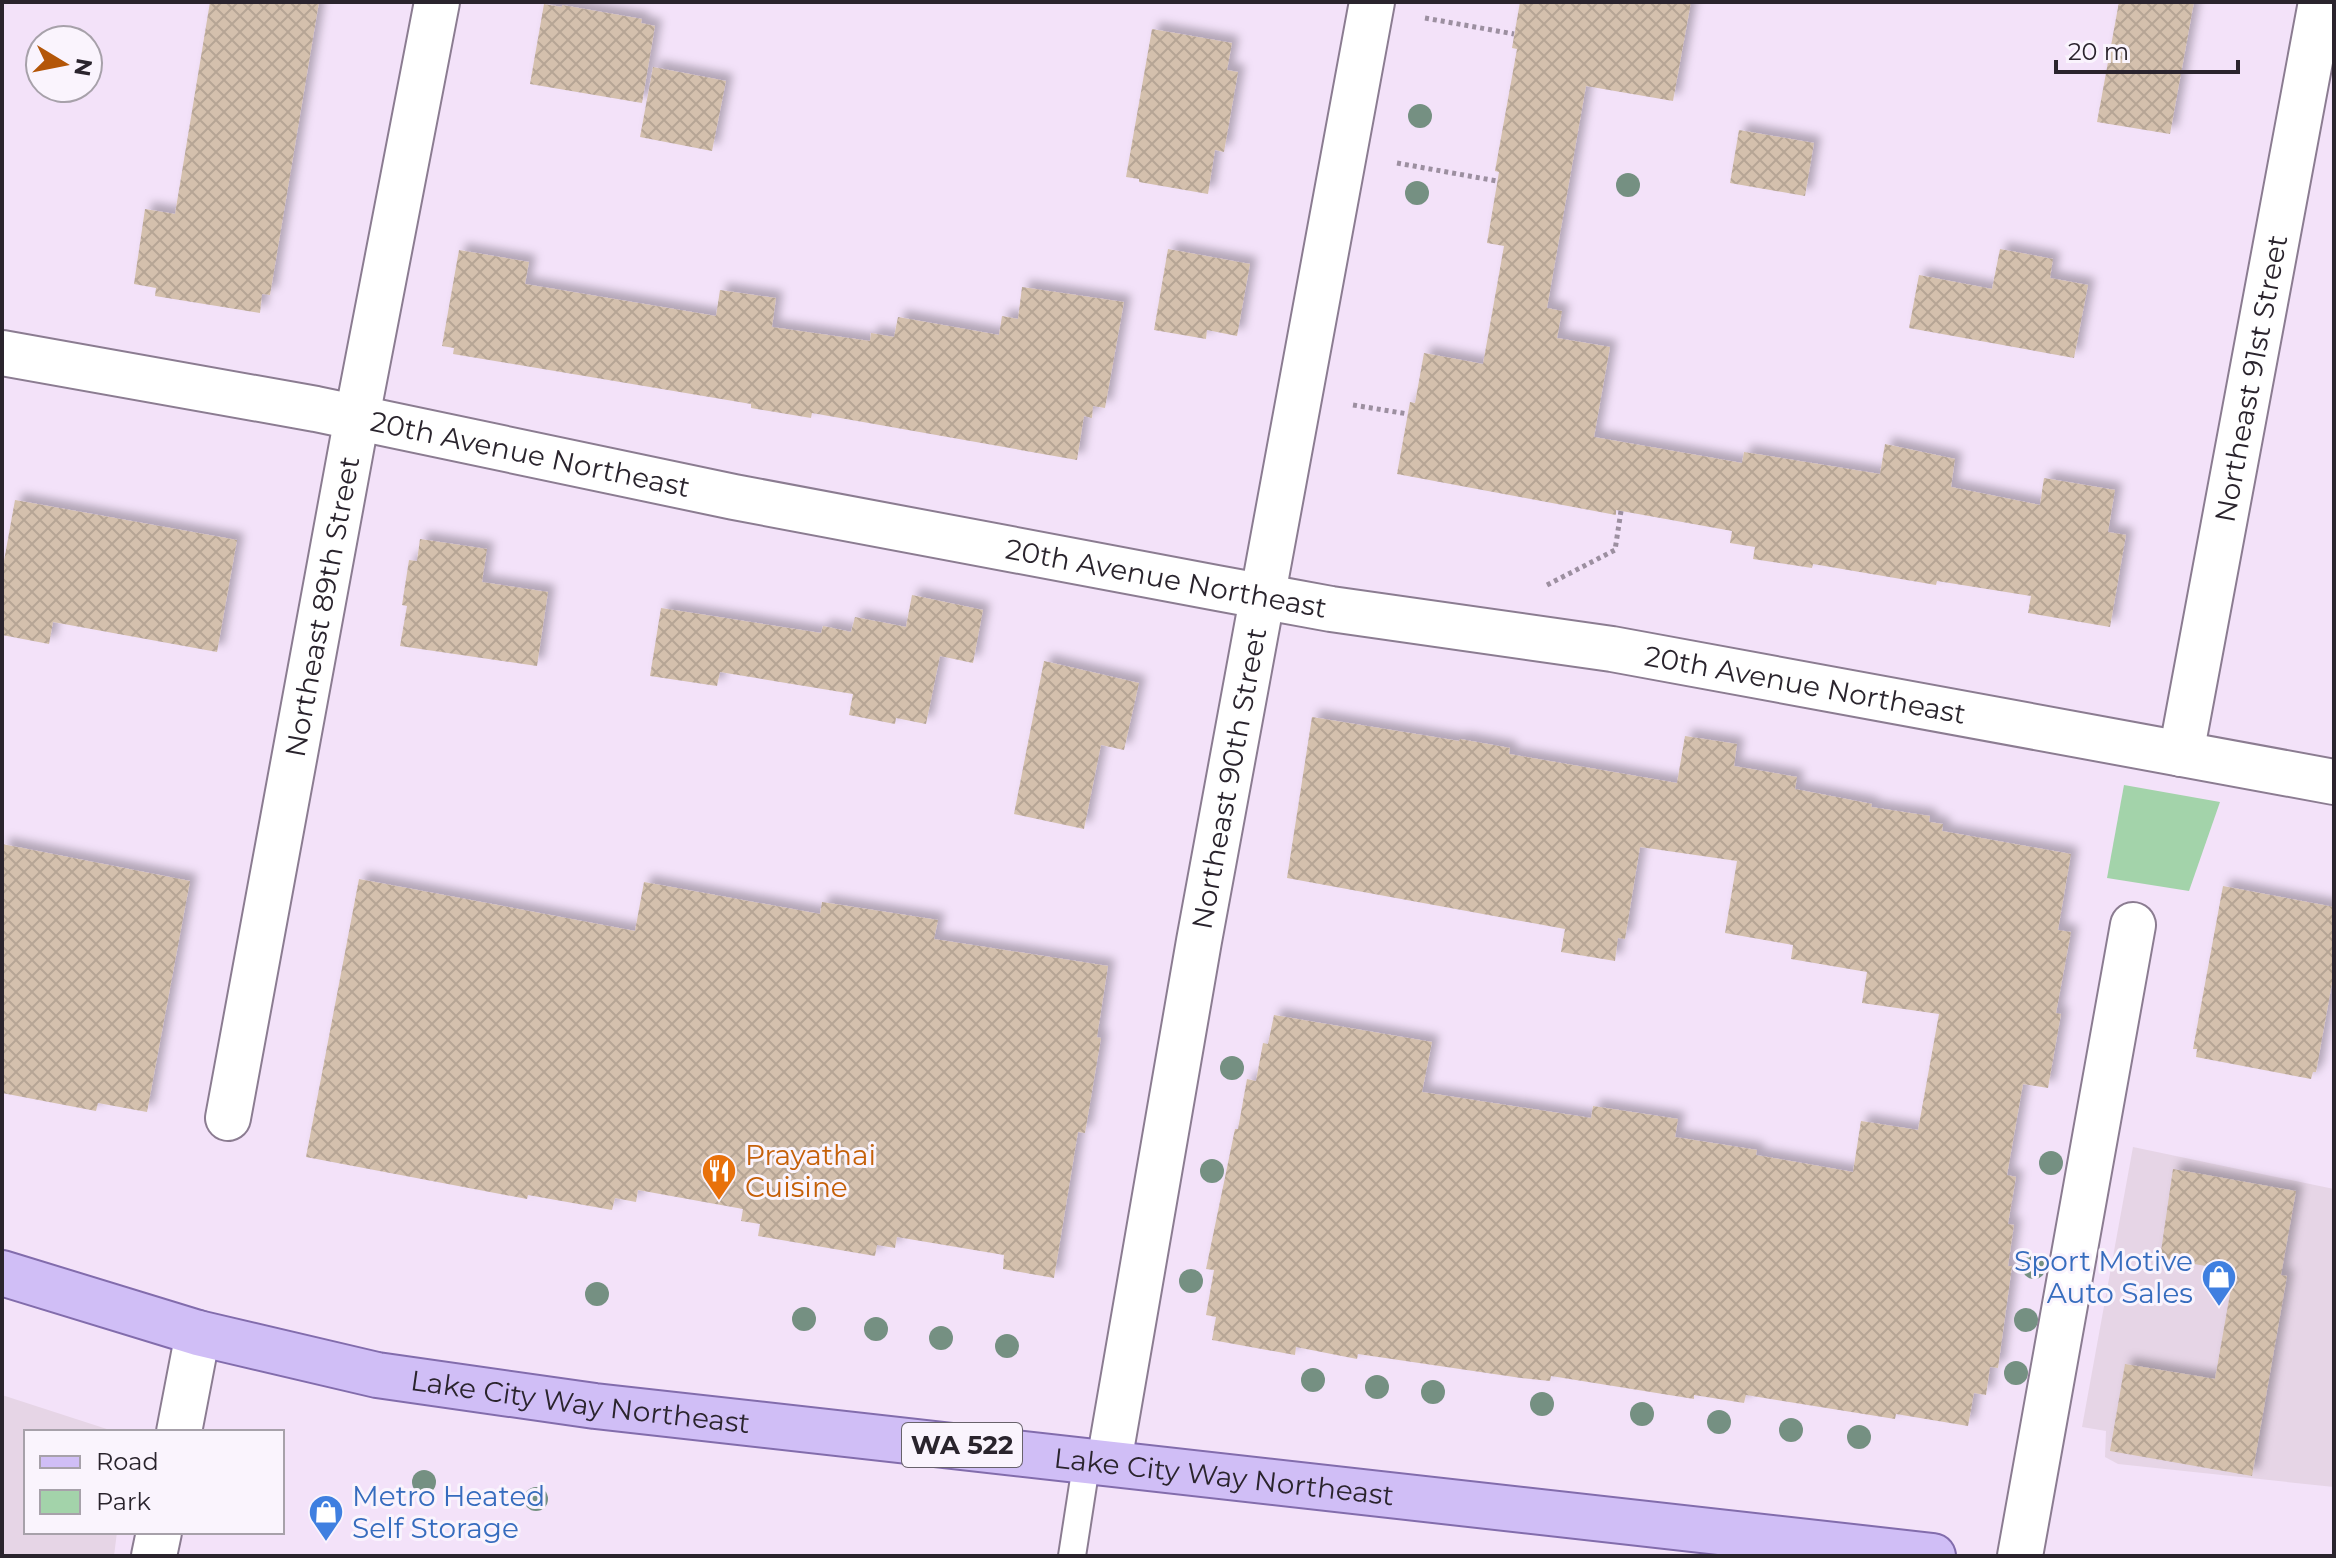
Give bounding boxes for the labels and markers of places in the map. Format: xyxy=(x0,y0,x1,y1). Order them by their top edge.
place label: Prayathai Cuisine xyxy=(745,1138,876,1204)
restaurant icon: Prayathai Cuisine xyxy=(700,1152,738,1202)
place label: Sport Motive Auto Sales xyxy=(2014,1244,2193,1310)
shop icon: Sport Motive Auto Sales xyxy=(2200,1258,2238,1308)
place label: Metro Heated Self Storage xyxy=(352,1479,545,1545)
shop icon: Metro Heated Self Storage xyxy=(307,1493,345,1543)

